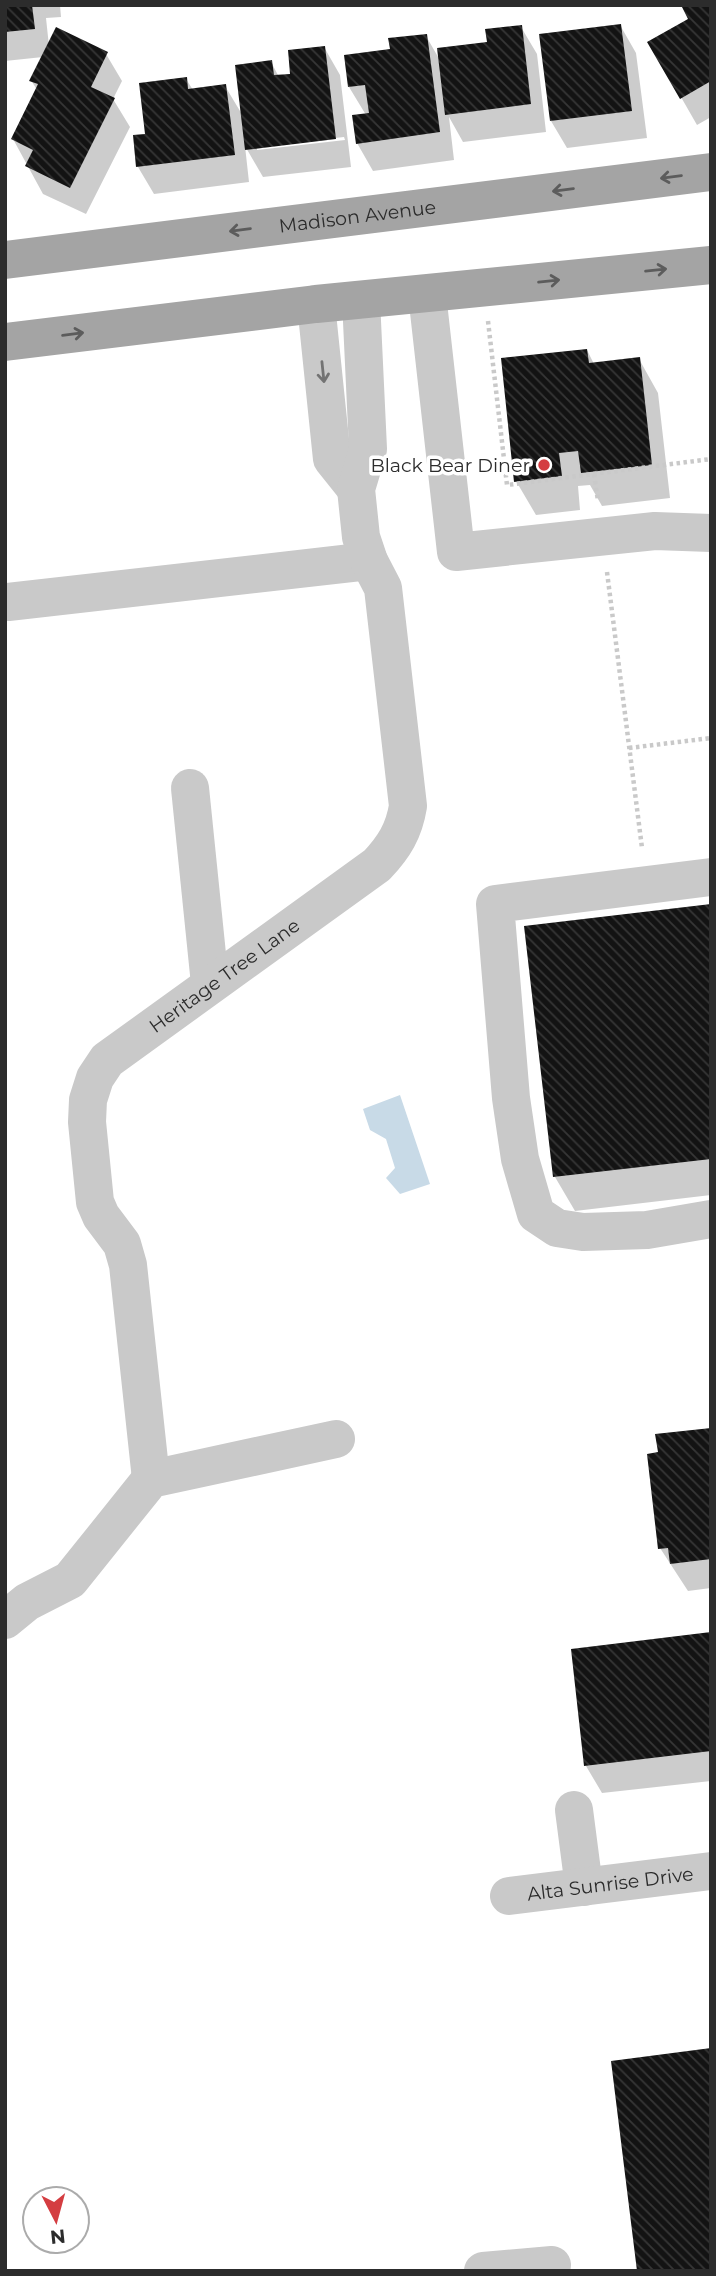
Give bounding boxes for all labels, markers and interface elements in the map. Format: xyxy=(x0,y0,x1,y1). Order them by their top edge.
one-way arrow xyxy=(660,170,682,183)
one-way arrow xyxy=(552,183,575,196)
street label: Madison Avenue xyxy=(277,195,437,237)
one-way arrow xyxy=(229,223,252,236)
one-way arrow xyxy=(644,263,666,276)
one-way arrow xyxy=(537,274,560,287)
one-way arrow xyxy=(61,327,84,340)
one-way arrow xyxy=(317,360,330,383)
place label: Black Bear Diner xyxy=(370,454,530,477)
marker: Black Bear Diner xyxy=(536,457,552,473)
street label: Heritage Tree Lane xyxy=(144,913,304,1037)
street label: Alta Sunrise Drive xyxy=(526,1862,695,1905)
north arrow xyxy=(21,2185,91,2255)
text: N xyxy=(49,2224,67,2249)

